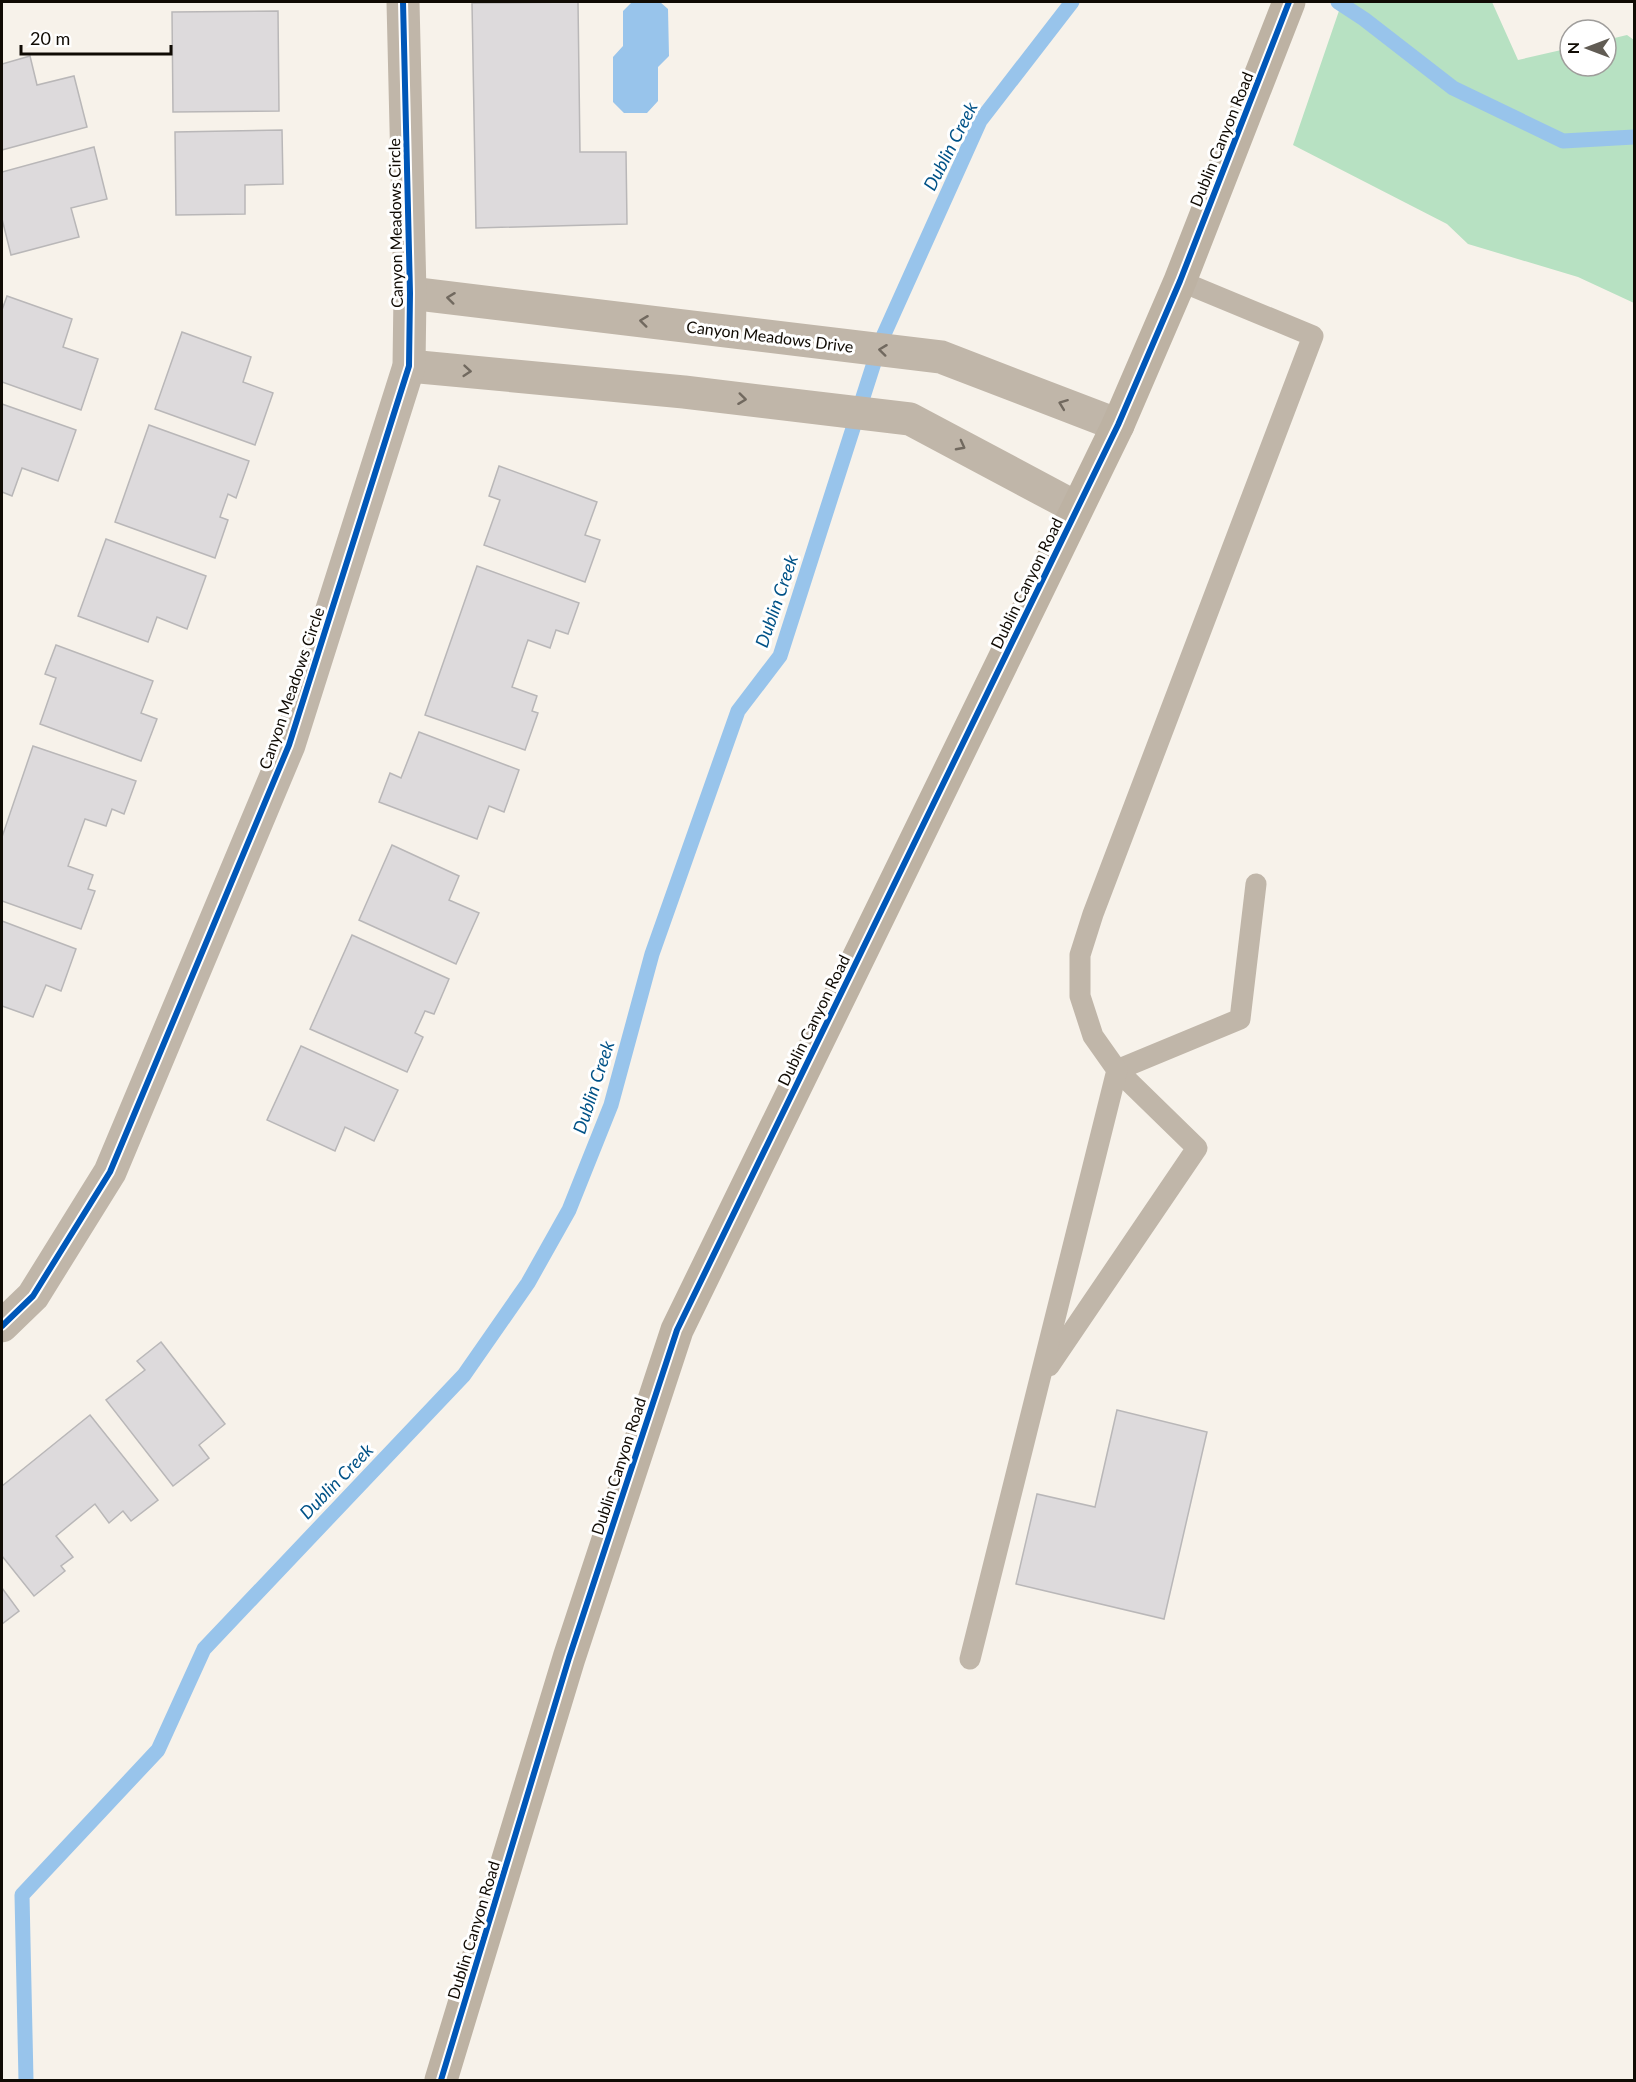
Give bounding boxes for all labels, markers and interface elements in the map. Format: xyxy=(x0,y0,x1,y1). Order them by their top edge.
scale bar xyxy=(21,18,171,56)
north arrow xyxy=(1558,18,1618,78)
text: 20 m xyxy=(30,27,70,49)
text: N xyxy=(1563,42,1582,54)
street label: Dublin Canyon Road xyxy=(1185,69,1257,209)
water label: Dublin Creek xyxy=(918,98,982,194)
street label: Canyon Meadows Circle xyxy=(384,138,406,308)
one-way arrow xyxy=(446,292,455,305)
one-way arrow xyxy=(640,315,649,327)
street label: Canyon Meadows Drive xyxy=(685,316,855,356)
one-way arrow xyxy=(879,344,888,357)
one-way arrow xyxy=(462,364,471,377)
one-way arrow xyxy=(738,392,747,405)
one-way arrow xyxy=(1058,399,1069,411)
one-way arrow xyxy=(955,439,966,450)
street label: Dublin Canyon Road xyxy=(986,514,1066,652)
water label: Dublin Creek xyxy=(750,551,802,650)
street label: Canyon Meadows Circle xyxy=(254,605,328,771)
street label: Dublin Canyon Road xyxy=(773,951,853,1089)
water label: Dublin Creek xyxy=(568,1037,618,1136)
street label: Dublin Canyon Road xyxy=(587,1395,649,1537)
water label: Dublin Creek xyxy=(295,1438,378,1523)
street label: Dublin Canyon Road xyxy=(443,1859,503,2001)

